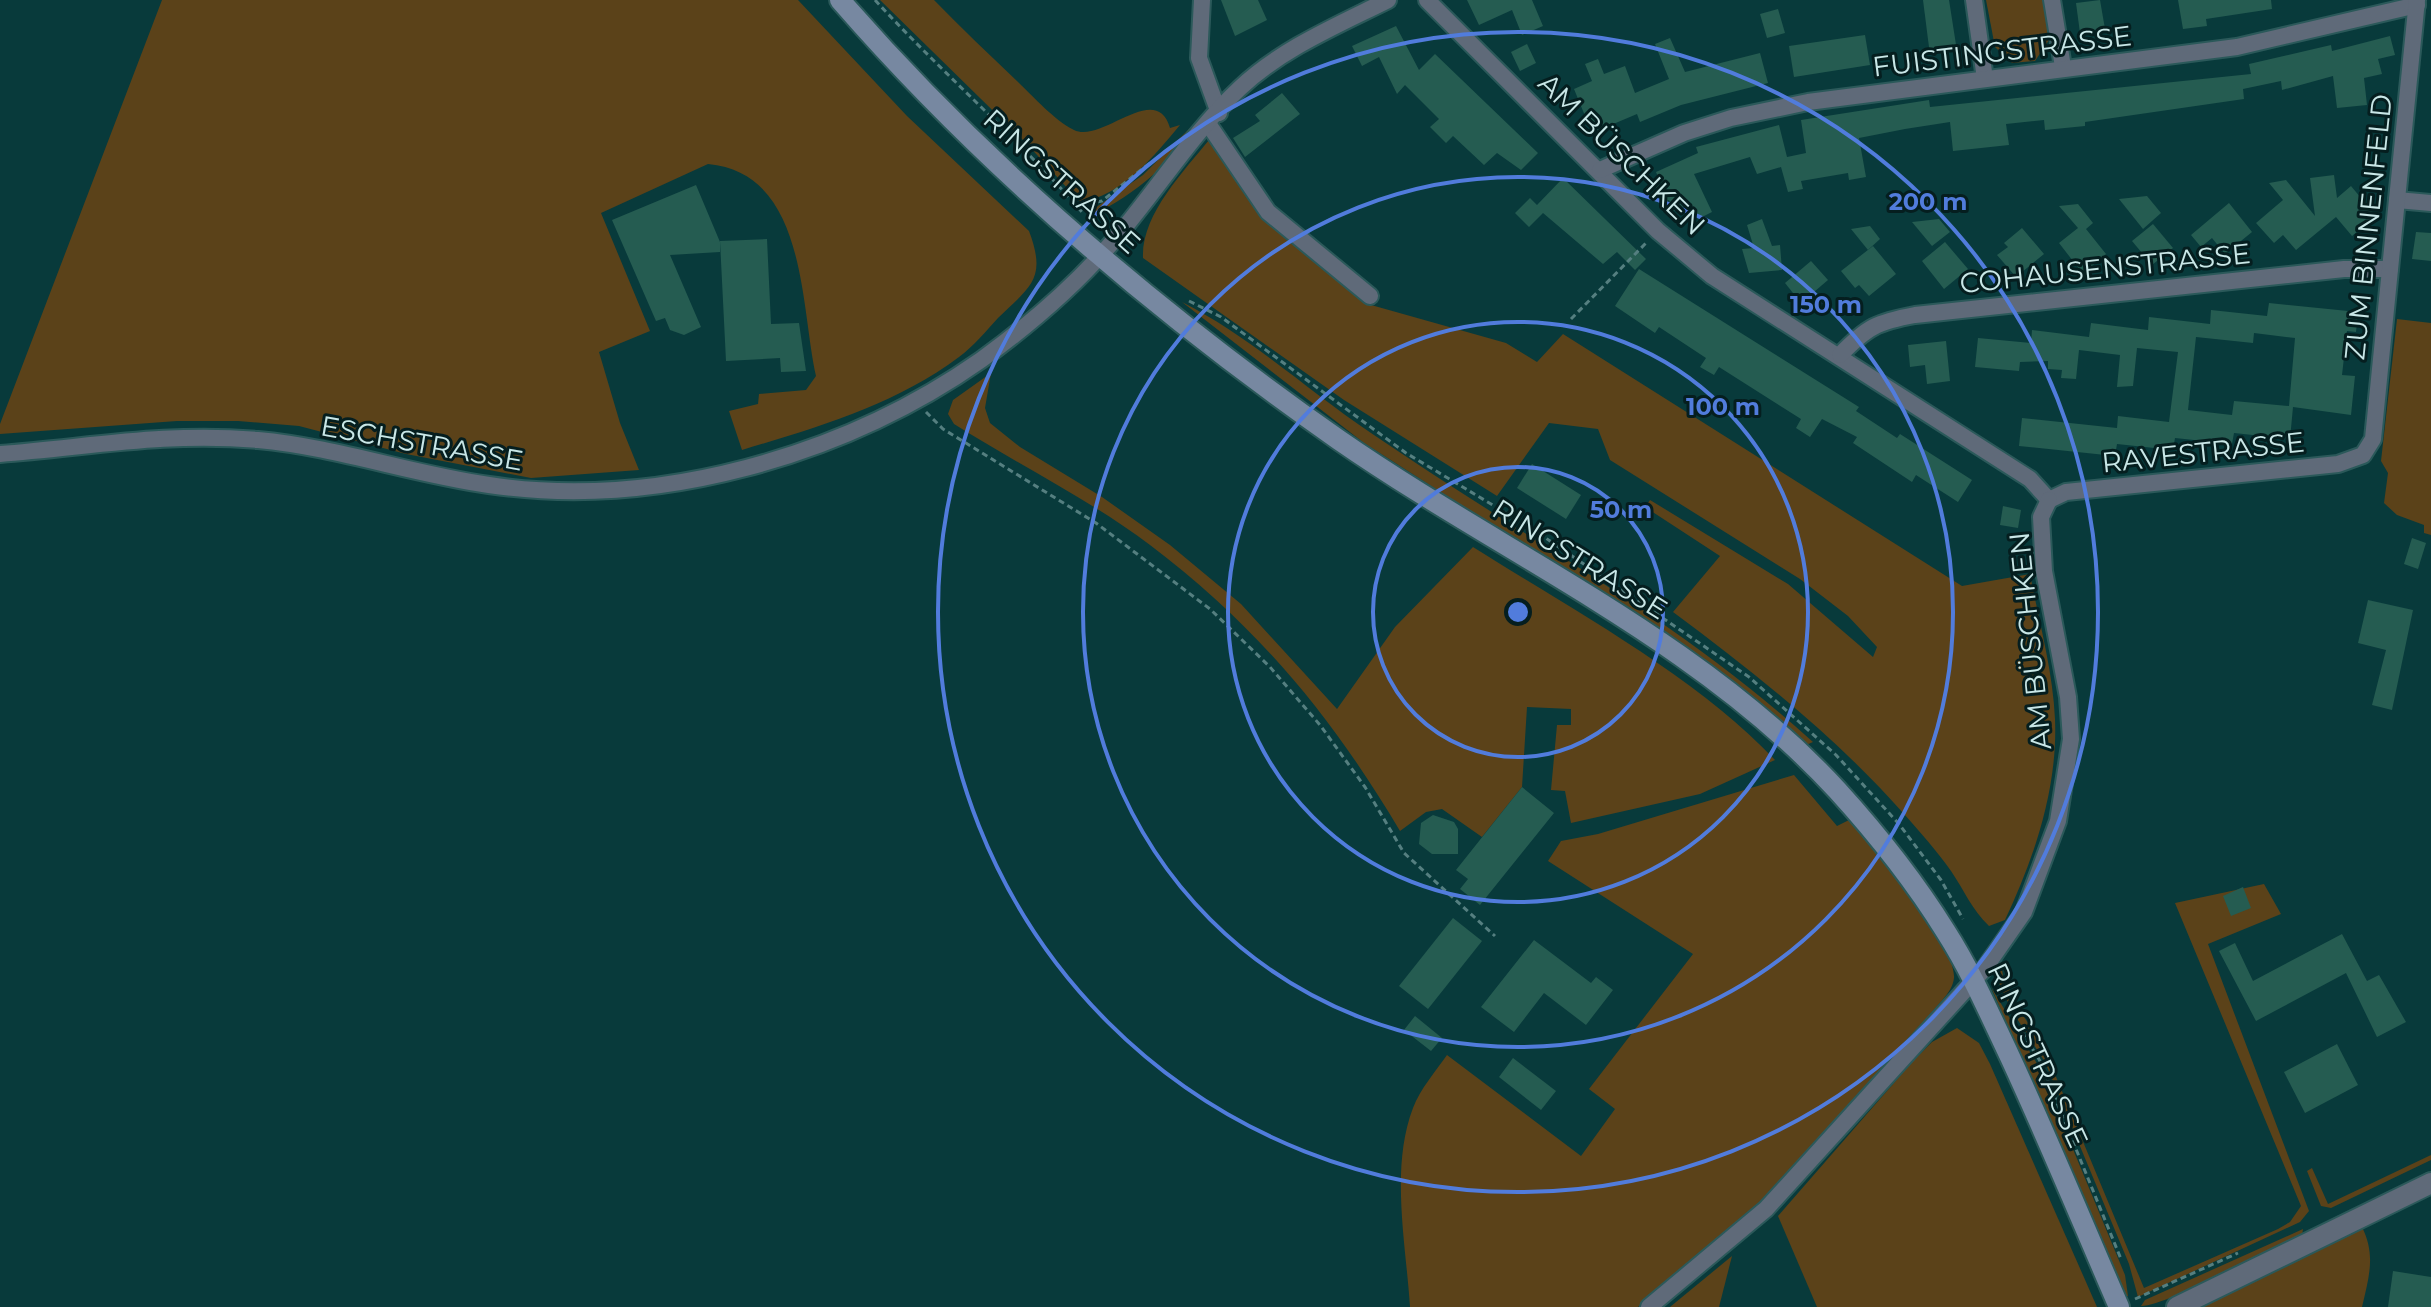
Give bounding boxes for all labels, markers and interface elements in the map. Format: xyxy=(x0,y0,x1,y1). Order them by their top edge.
street label: FUISTINGSTRASSE xyxy=(1871,18,2133,84)
street label: AM BÜSCHKEN xyxy=(1532,66,1712,242)
street label: ZUM BINNENFELD xyxy=(2337,92,2399,362)
street label: RINGSTRASSE xyxy=(976,102,1148,260)
text: 200 m xyxy=(1889,187,1967,216)
street label: COHAUSENSTRASSE xyxy=(1958,236,2252,300)
text: 150 m xyxy=(1790,290,1862,319)
text: 100 m xyxy=(1686,392,1760,421)
street label: ESCHSTRASSE xyxy=(318,408,526,478)
street label: RAVESTRASSE xyxy=(2100,424,2306,480)
street label: RINGSTRASSE xyxy=(1486,492,1674,626)
text: 50 m xyxy=(1590,495,1652,524)
street label: AM BÜSCHKEN xyxy=(2002,530,2058,752)
centre of rings xyxy=(1504,598,1532,626)
street label: RINGSTRASSE xyxy=(1980,957,2096,1153)

